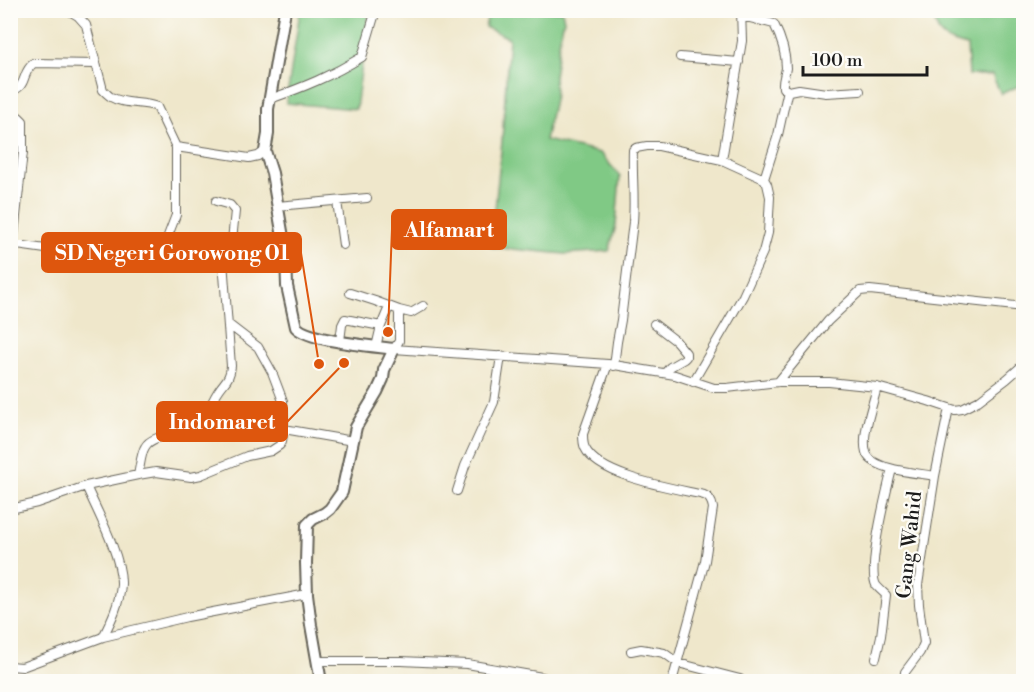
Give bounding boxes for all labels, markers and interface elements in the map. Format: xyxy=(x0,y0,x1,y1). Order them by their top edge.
scale bar xyxy=(803,39,928,77)
text: 100 m xyxy=(812,49,863,72)
callout: Alfamart xyxy=(392,210,506,249)
text: Alfamart xyxy=(403,218,494,244)
callout: SD Negeri Gorowong 01 xyxy=(42,233,301,272)
text: SD Negeri Gorowong 01 xyxy=(55,241,289,267)
callout: Indomaret xyxy=(157,402,287,441)
text: Indomaret xyxy=(169,410,276,436)
street label: Gang Wahid xyxy=(892,489,928,600)

